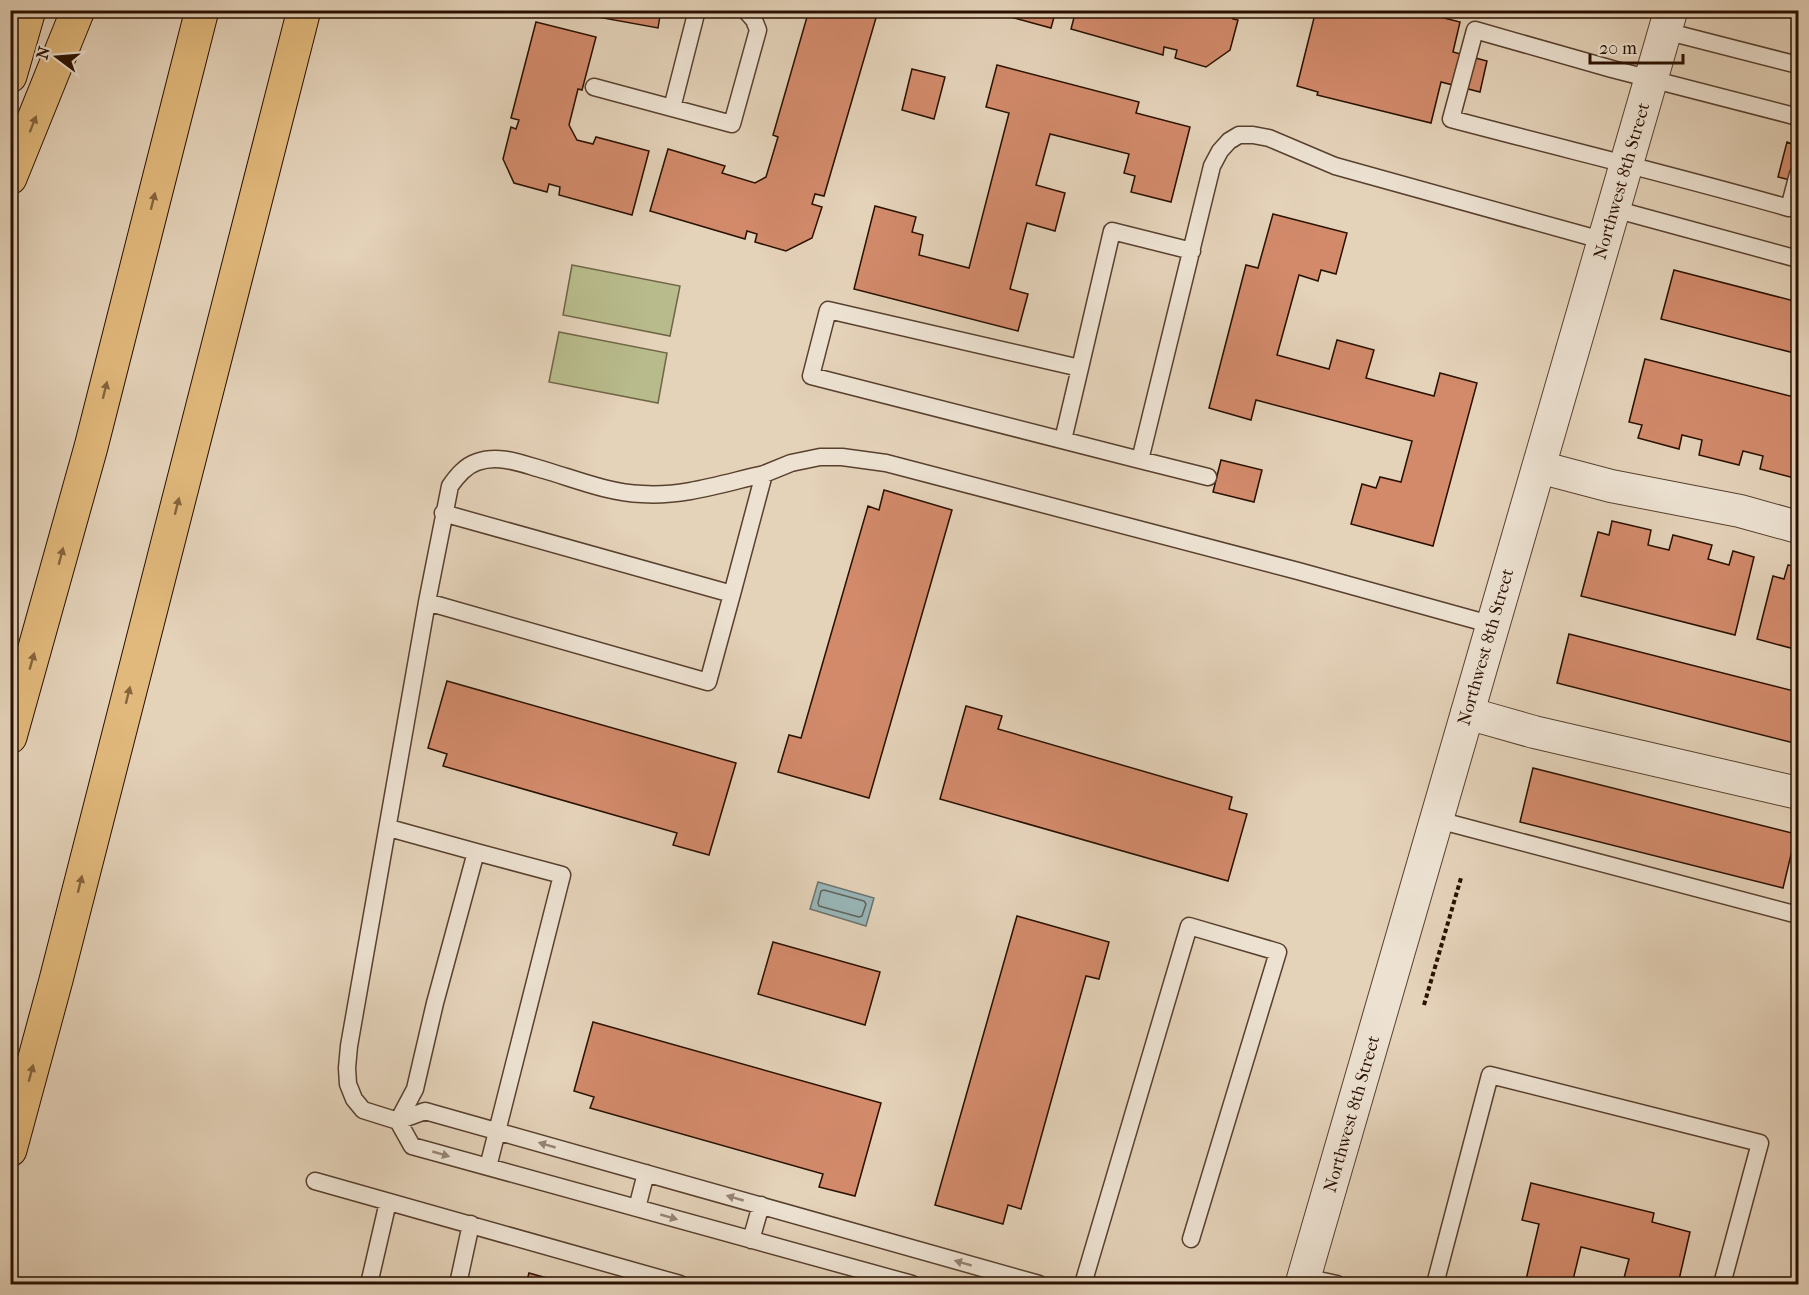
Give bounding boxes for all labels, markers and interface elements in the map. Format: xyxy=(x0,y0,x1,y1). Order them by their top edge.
north arrow xyxy=(27,27,87,87)
scale bar xyxy=(1590,27,1683,65)
text: 20 m xyxy=(1599,38,1637,59)
text: N xyxy=(32,44,54,61)
street label: Northwest 8th Street xyxy=(1590,100,1655,262)
one-way arrow xyxy=(28,114,38,132)
one-way arrow xyxy=(149,192,159,210)
one-way arrow xyxy=(101,381,111,399)
one-way arrow xyxy=(172,497,182,515)
one-way arrow xyxy=(57,546,67,565)
street label: Northwest 8th Street xyxy=(1454,566,1519,728)
one-way arrow xyxy=(28,652,37,670)
one-way arrow xyxy=(124,686,134,704)
one-way arrow xyxy=(76,875,86,893)
street label: Northwest 8th Street xyxy=(1320,1033,1385,1195)
one-way arrow xyxy=(27,1064,36,1082)
one-way arrow xyxy=(538,1140,556,1149)
one-way arrow xyxy=(432,1150,450,1159)
one-way arrow xyxy=(726,1193,744,1202)
one-way arrow xyxy=(661,1213,679,1222)
one-way arrow xyxy=(954,1258,972,1267)

